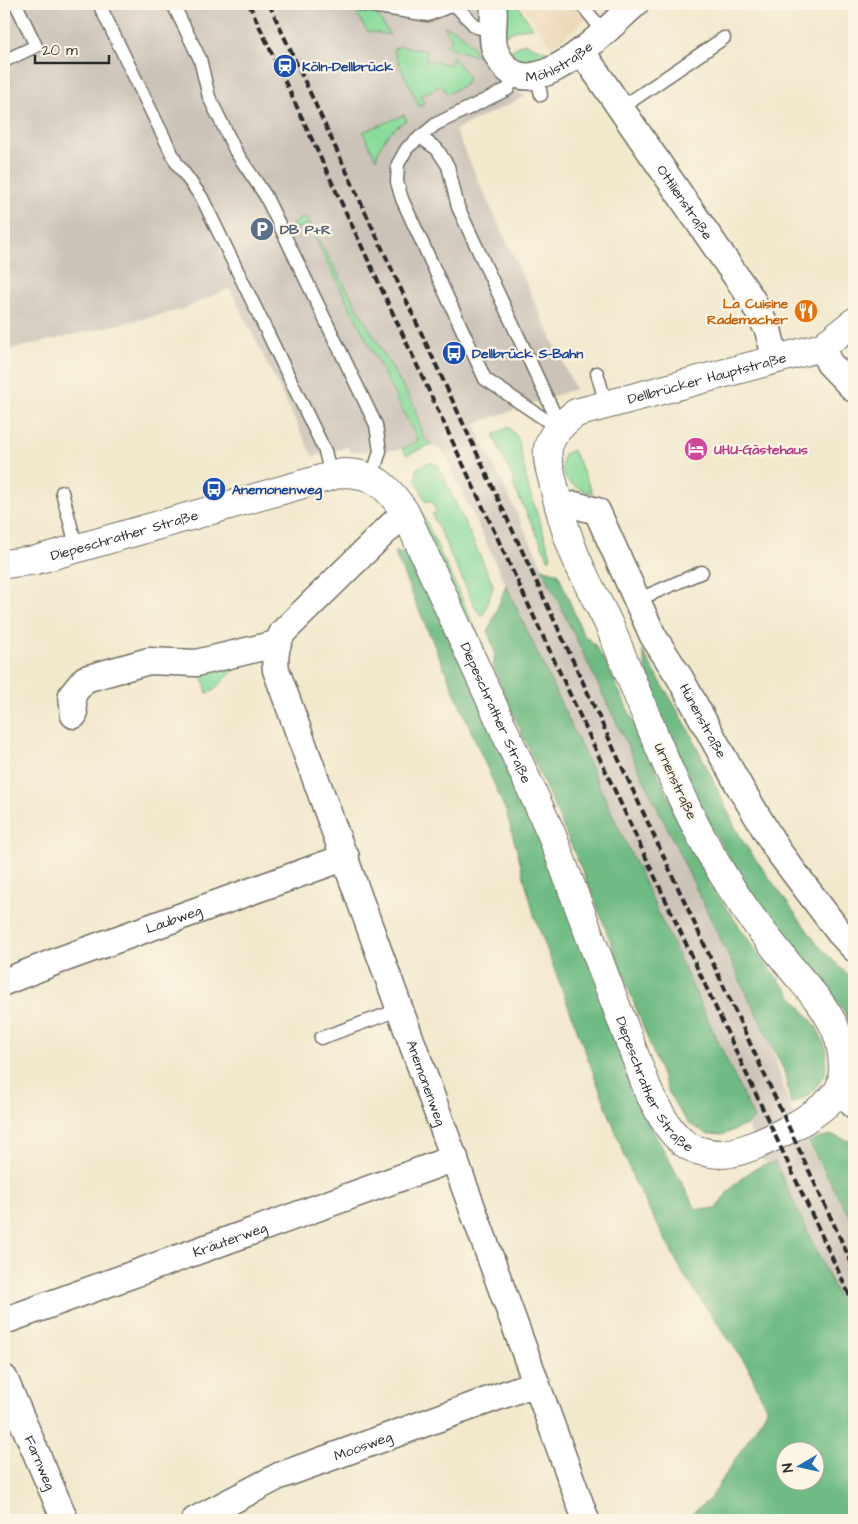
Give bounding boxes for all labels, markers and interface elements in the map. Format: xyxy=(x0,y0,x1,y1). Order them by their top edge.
scale bar xyxy=(35,32,109,64)
street label: Möhlstraße xyxy=(525,37,598,88)
text: 20 m xyxy=(42,40,78,61)
station icon: Köln-Dellbrück xyxy=(272,53,298,79)
place label: Köln-Dellbrück xyxy=(302,57,394,77)
street label: Ottilienstraße xyxy=(651,161,717,244)
parking icon: DB P+R xyxy=(249,216,275,242)
place label: DB P+R xyxy=(280,220,331,240)
place label: La Cuisine Rademacher xyxy=(707,294,788,330)
restaurant icon: La Cuisine Rademacher xyxy=(793,298,819,324)
bus stop icon: Dellbrück S-Bahn xyxy=(441,340,467,366)
place label: Dellbrück S-Bahn xyxy=(472,344,583,364)
street label: Dellbrücker Hauptstraße xyxy=(626,348,789,410)
hotel icon: UHU-Gästehaus xyxy=(683,436,709,462)
place label: UHU-Gästehaus xyxy=(714,440,808,460)
bus stop icon: Anemonenweg xyxy=(201,476,227,502)
place label: Anemonenweg xyxy=(232,480,323,501)
street label: Diepeschrather Straße xyxy=(48,505,201,566)
street label: Diepeschrather Straße xyxy=(455,640,536,787)
street label: Hünenstraße xyxy=(674,680,731,763)
street label: Urnenstraße xyxy=(649,740,702,823)
street label: Laubweg xyxy=(143,901,205,939)
street label: Diepeschrather Straße xyxy=(610,1014,697,1158)
street label: Anemonenweg xyxy=(401,1038,450,1129)
street label: Kräuterweg xyxy=(190,1218,270,1263)
street label: Moosweg xyxy=(331,1427,395,1466)
street label: Farnweg xyxy=(19,1432,60,1493)
north arrow xyxy=(776,1442,826,1492)
text: N xyxy=(778,1462,799,1474)

